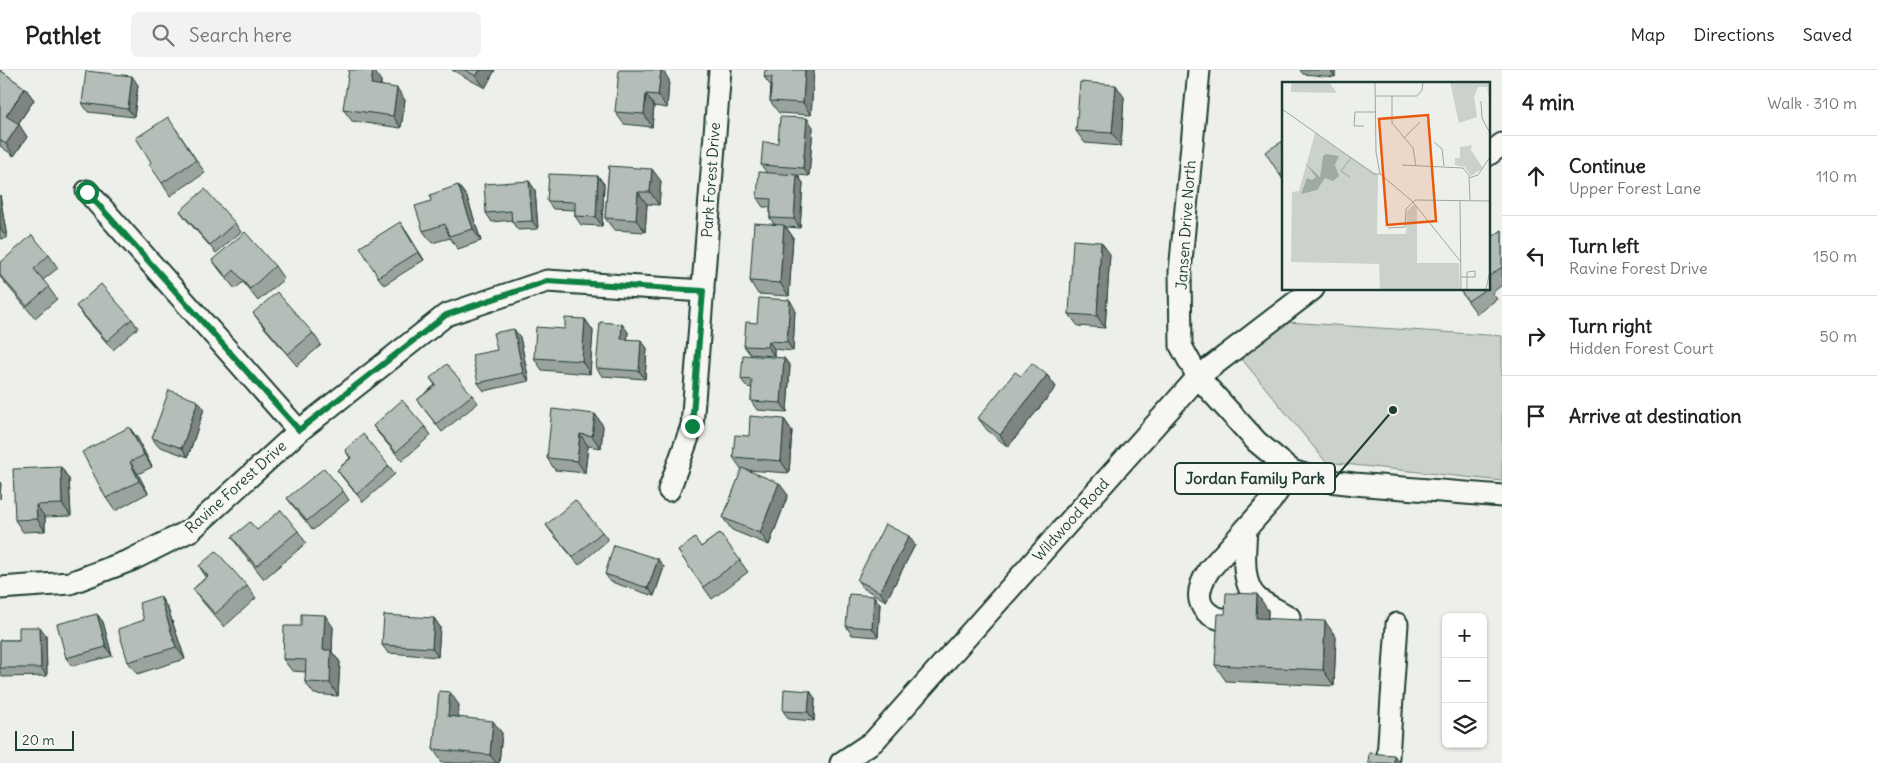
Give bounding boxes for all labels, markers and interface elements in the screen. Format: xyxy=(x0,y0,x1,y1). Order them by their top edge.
search box xyxy=(131,12,481,57)
text: Pathlet xyxy=(25,20,101,50)
icon: search xyxy=(149,21,177,49)
text: Search here xyxy=(189,23,292,47)
text: Map xyxy=(1630,23,1665,46)
text: Directions xyxy=(1693,23,1775,46)
text: Saved xyxy=(1803,23,1852,46)
inset map xyxy=(1282,82,1490,290)
text: 4 min xyxy=(1522,89,1574,116)
text: Walk · 310 m xyxy=(1767,93,1857,113)
street label: Park Forest Drive xyxy=(697,122,724,238)
text: Continue xyxy=(1569,154,1646,178)
street label: Jansen Drive North xyxy=(1172,159,1200,290)
icon: ahead xyxy=(1522,162,1550,190)
text: 110 m xyxy=(1816,166,1857,186)
text: Upper Forest Lane xyxy=(1569,178,1701,198)
route start xyxy=(76,181,99,204)
text: Turn left xyxy=(1569,234,1639,258)
icon: left xyxy=(1522,242,1550,270)
text: 150 m xyxy=(1813,246,1857,266)
text: Ravine Forest Drive xyxy=(1569,258,1708,278)
text: Turn right xyxy=(1569,314,1652,338)
icon: right xyxy=(1522,322,1550,350)
text: 50 m xyxy=(1819,326,1857,346)
text: Hidden Forest Court xyxy=(1569,338,1714,358)
icon: arrive xyxy=(1522,402,1550,430)
text: Arrive at destination xyxy=(1569,404,1742,428)
route end xyxy=(681,415,704,438)
street label: Ravine Forest Drive xyxy=(181,436,290,537)
callout: Jordan Family Park xyxy=(1175,463,1335,494)
text: Jordan Family Park xyxy=(1185,468,1325,489)
street label: Wildwood Road xyxy=(1028,474,1113,565)
map controls xyxy=(1442,613,1487,748)
button: + xyxy=(1442,613,1487,658)
button: − xyxy=(1442,658,1487,703)
button: layers xyxy=(1442,703,1487,748)
scale bar xyxy=(15,728,74,751)
text: 20 m xyxy=(22,731,55,749)

